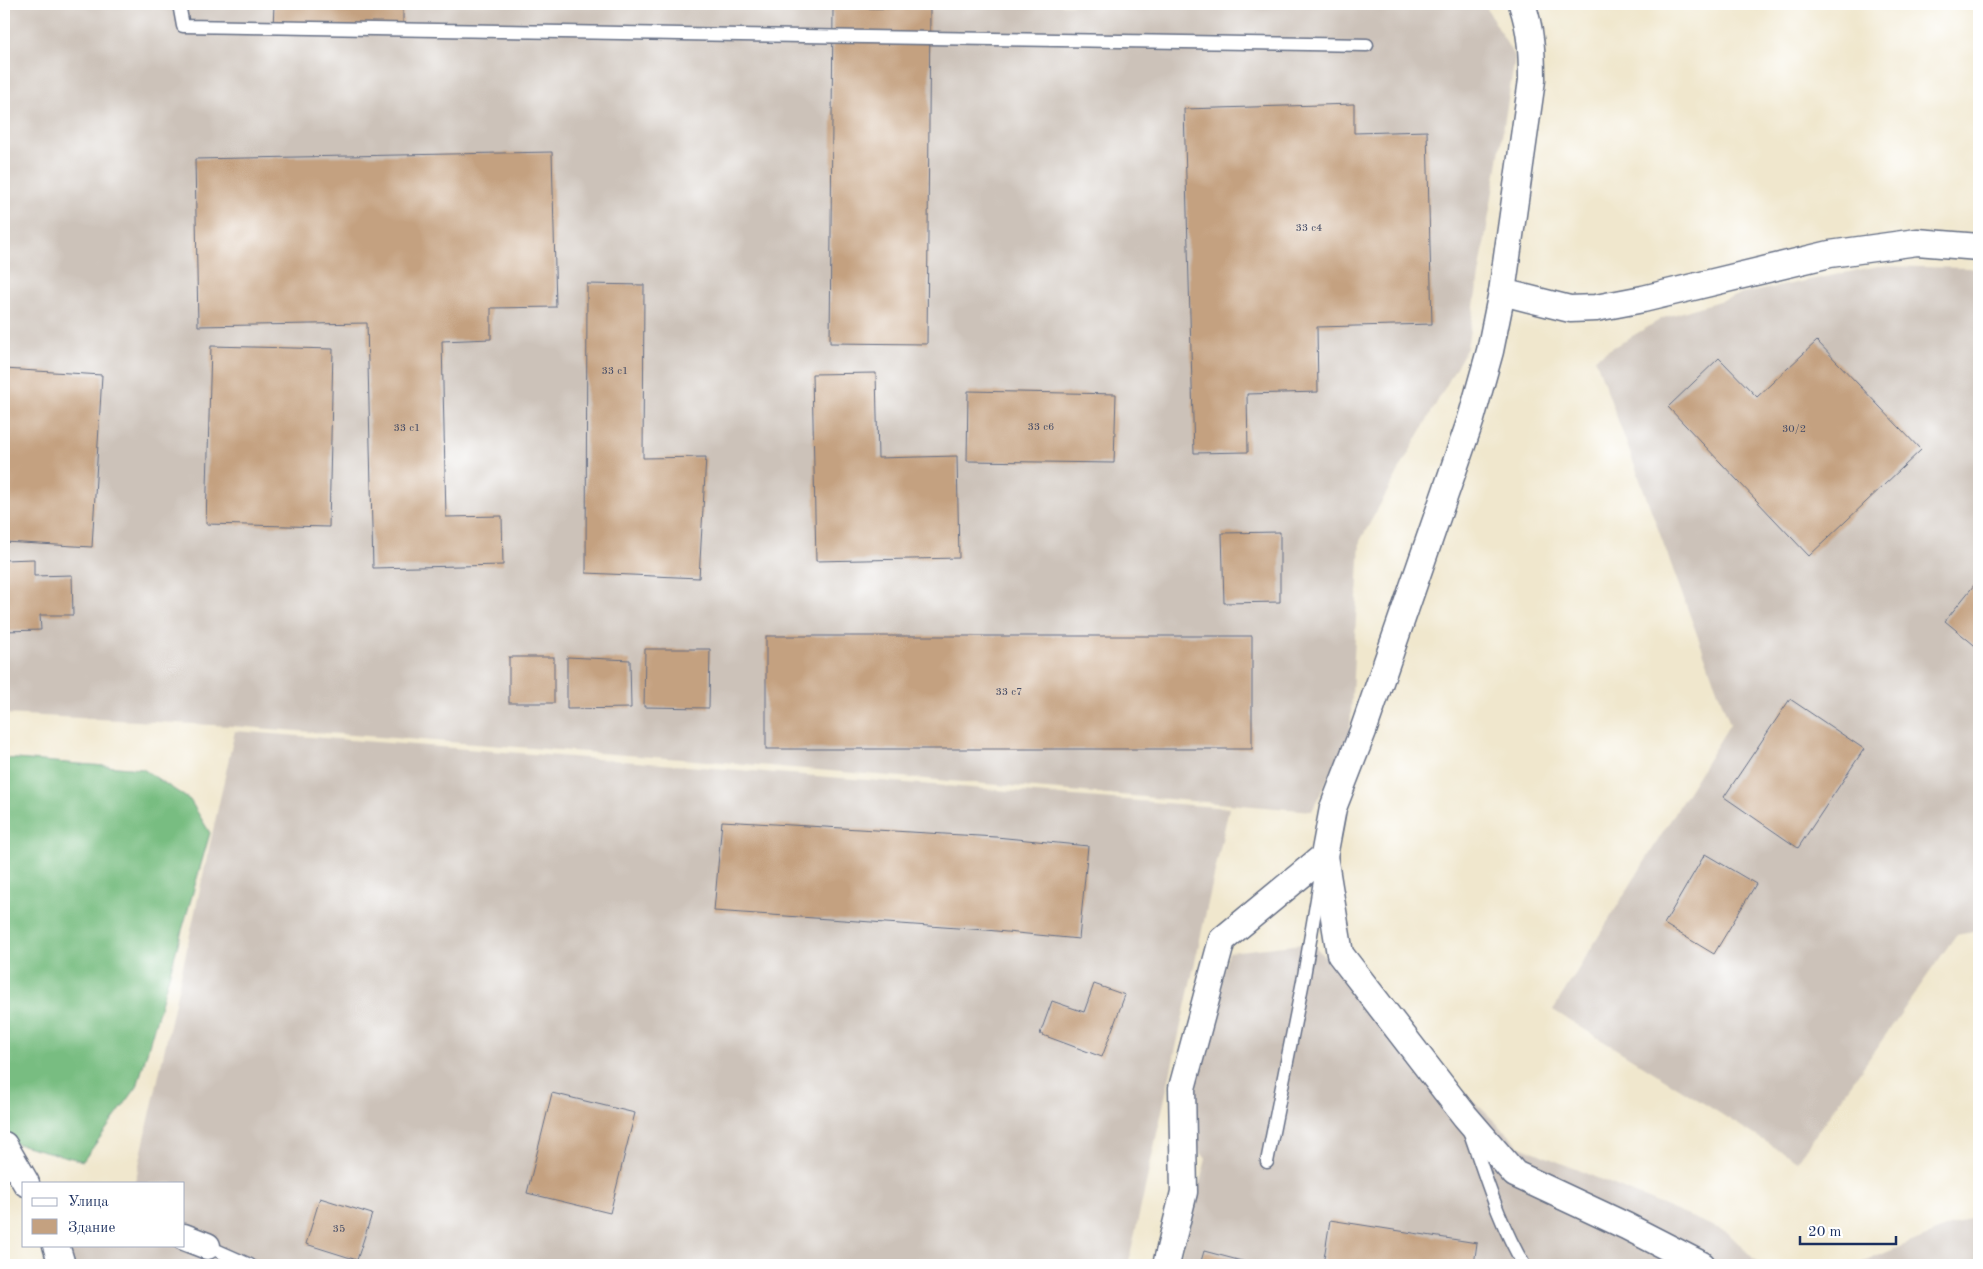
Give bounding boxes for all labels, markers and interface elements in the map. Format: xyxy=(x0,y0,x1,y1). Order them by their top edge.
house number: 33 с4 xyxy=(1295,223,1323,234)
house number: 33 с1 xyxy=(601,366,629,377)
house number: 33 с6 xyxy=(1027,422,1055,433)
house number: 33 с1 xyxy=(393,423,421,434)
house number: 30/2 xyxy=(1782,424,1806,435)
house number: 33 с7 xyxy=(995,687,1023,698)
legend xyxy=(22,1182,185,1246)
text: Улица xyxy=(68,1195,109,1210)
scale bar xyxy=(1800,1214,1897,1246)
text: Здание xyxy=(68,1221,115,1236)
house number: 35 xyxy=(333,1224,345,1235)
text: 20 m xyxy=(1808,1225,1842,1240)

